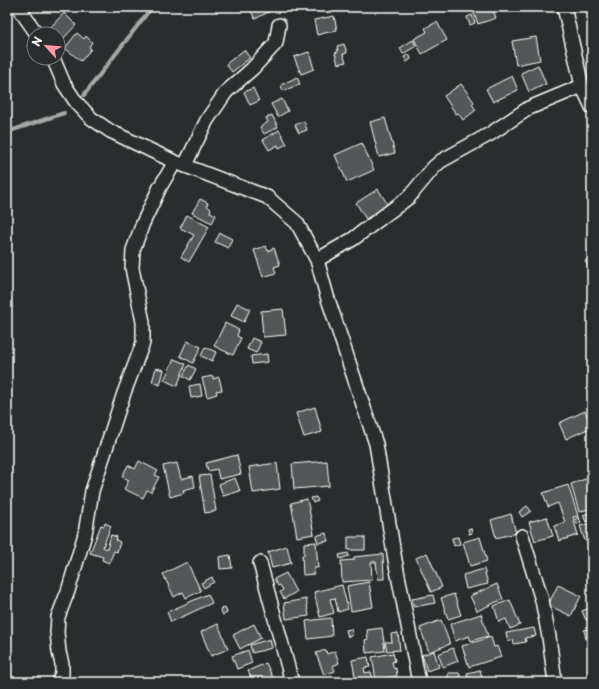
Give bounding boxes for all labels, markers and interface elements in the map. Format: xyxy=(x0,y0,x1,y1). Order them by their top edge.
north arrow xyxy=(26,26,66,66)
text: N xyxy=(27,33,46,49)

